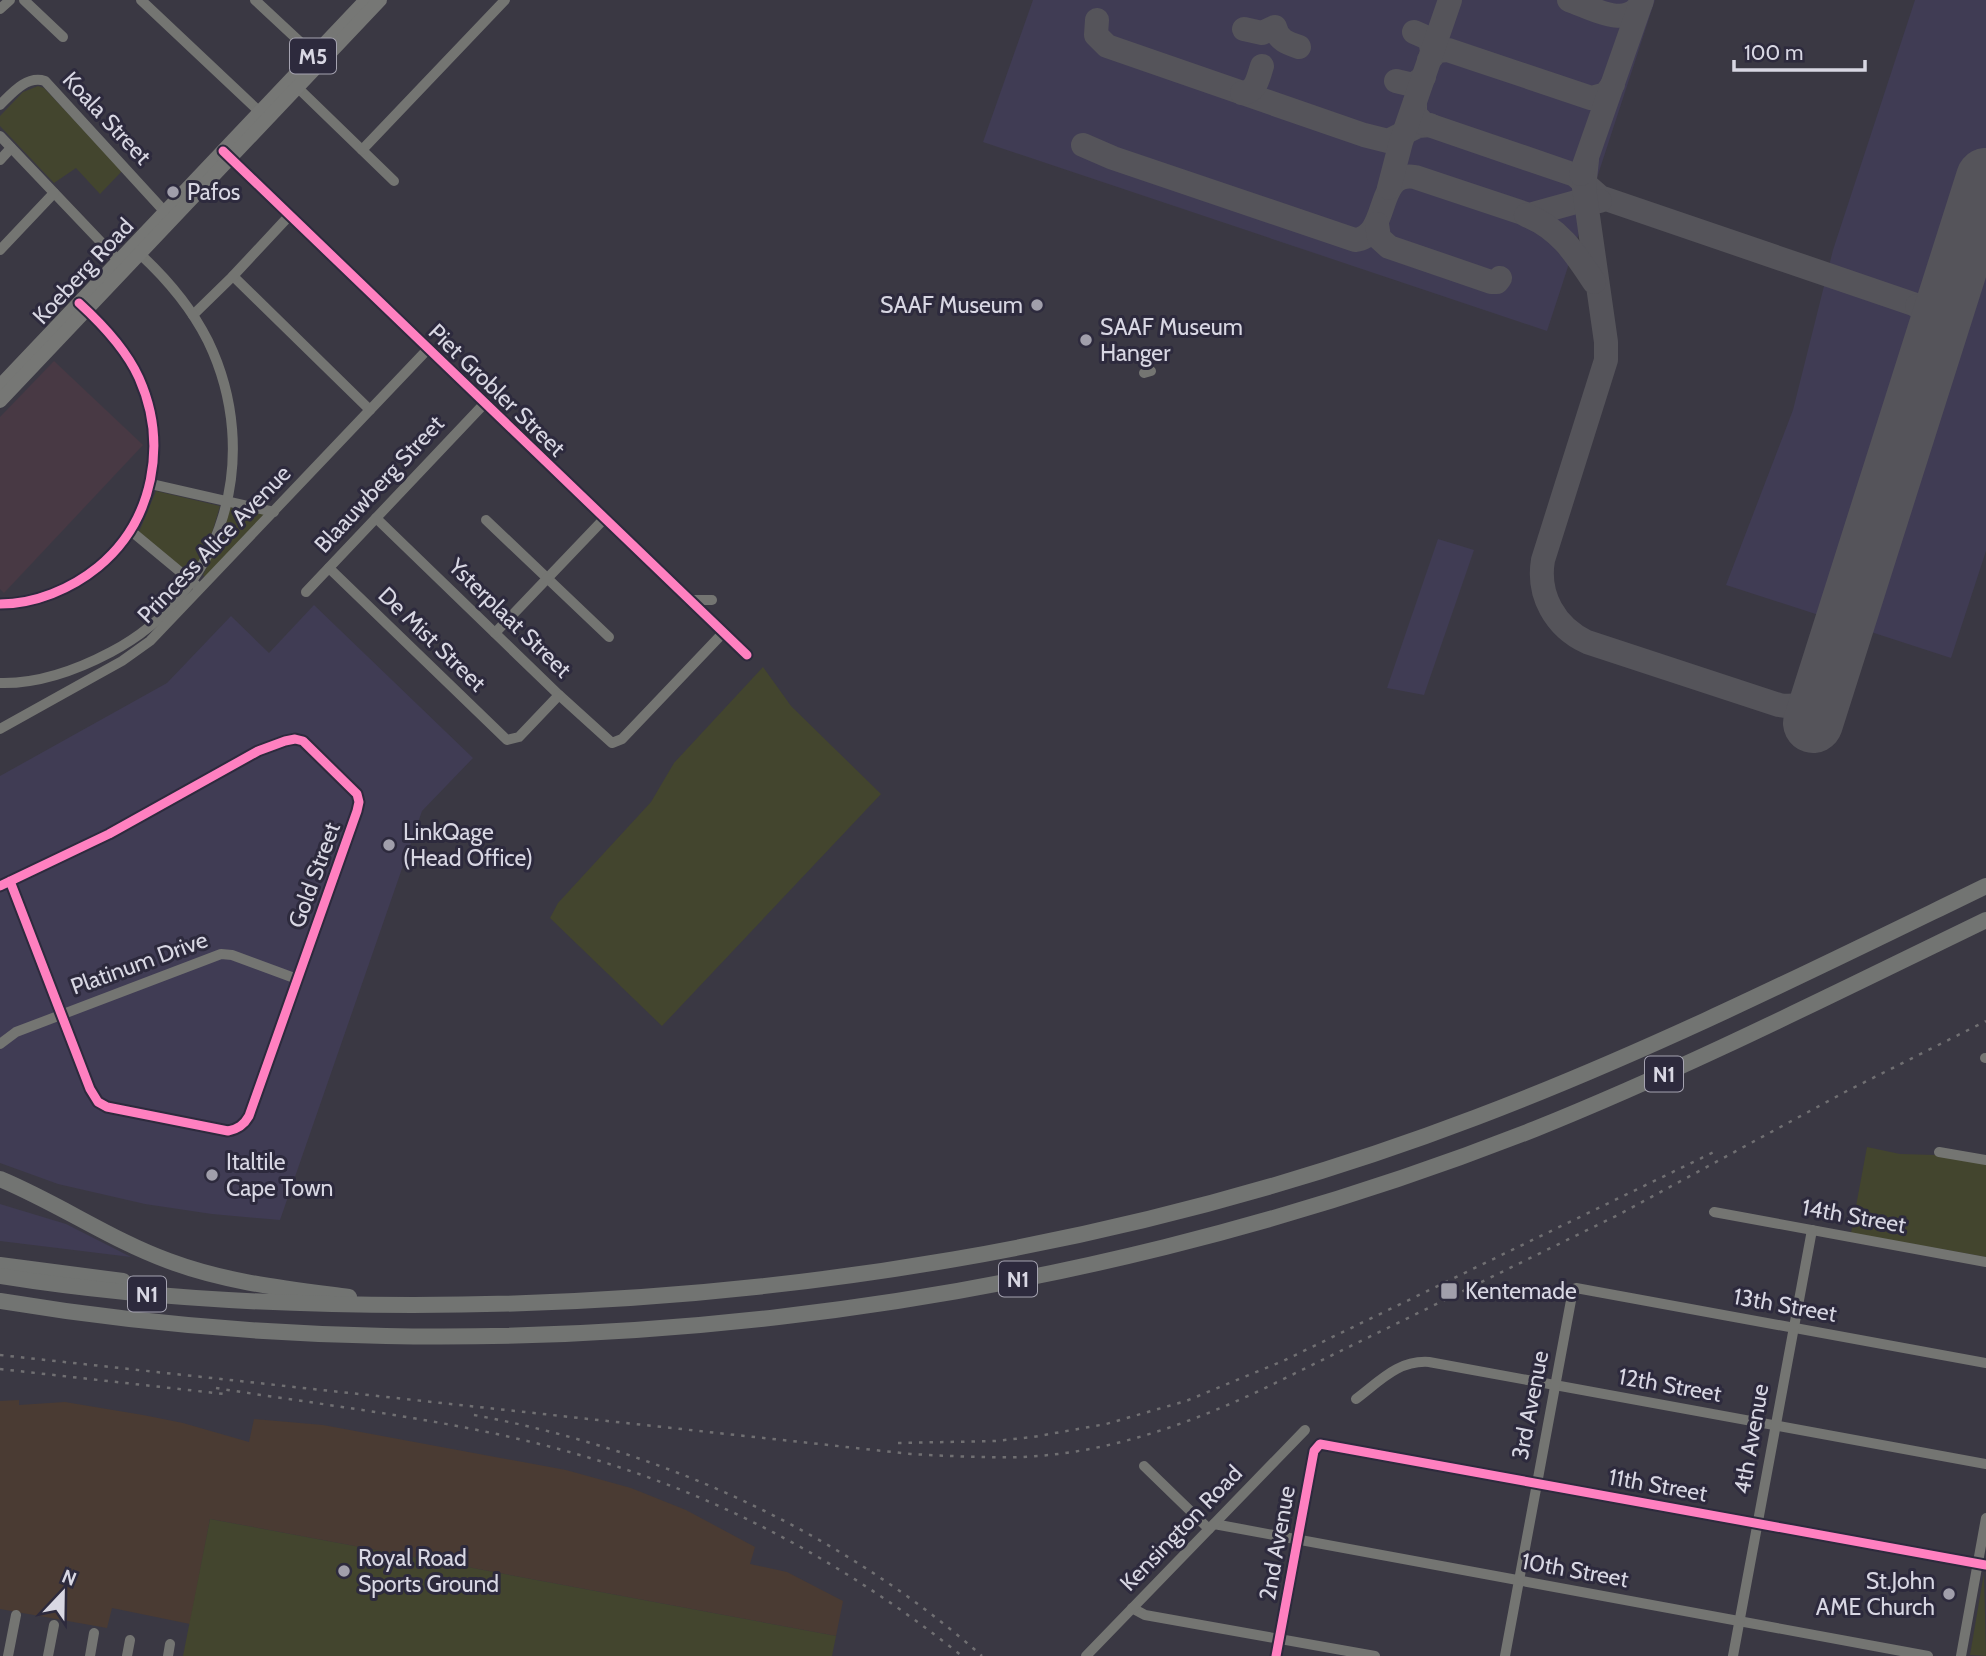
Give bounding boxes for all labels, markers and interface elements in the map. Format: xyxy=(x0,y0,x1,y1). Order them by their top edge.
scale bar xyxy=(1734,28,1865,72)
road number: M5 xyxy=(290,38,336,74)
text: 100 m xyxy=(1744,40,1803,65)
street label: Koala Street xyxy=(57,66,157,170)
place label: Pafos xyxy=(187,178,240,206)
marker: Pafos xyxy=(165,184,181,200)
street label: Koeberg Road xyxy=(27,212,139,330)
place label: SAAF Museum xyxy=(880,291,1023,319)
marker: SAAF Museum xyxy=(1029,297,1045,313)
place label: SAAF Museum Hanger xyxy=(1100,313,1243,367)
street label: Piet Grobler Street xyxy=(423,318,571,462)
marker: SAAF Museum Hanger xyxy=(1078,332,1094,348)
street label: Blaauwberg Street xyxy=(308,409,450,558)
street label: Princess Alice Avenue xyxy=(131,459,297,629)
street label: Ysterplaat Street xyxy=(442,552,577,684)
street label: De Mist Street xyxy=(372,581,492,697)
street label: Gold Street xyxy=(282,818,346,932)
place label: LinkQage (Head Office) xyxy=(403,818,533,872)
marker: LinkQage (Head Office) xyxy=(381,837,397,853)
street label: Platinum Drive xyxy=(67,925,212,1001)
road number: N1 xyxy=(1645,1056,1683,1092)
place label: Italtile Cape Town xyxy=(226,1148,333,1202)
marker: Italtile Cape Town xyxy=(204,1167,220,1183)
street label: 14th Street xyxy=(1800,1193,1909,1239)
road number: N1 xyxy=(999,1262,1037,1296)
road number: N1 xyxy=(128,1276,166,1312)
place label: Kentemade xyxy=(1465,1277,1577,1305)
marker: Kentemade xyxy=(1439,1281,1459,1301)
street label: 13th Street xyxy=(1731,1282,1839,1328)
street label: 3rd Avenue xyxy=(1506,1348,1554,1462)
street label: 12th Street xyxy=(1616,1362,1724,1408)
street label: 4th Avenue xyxy=(1728,1381,1775,1496)
street label: Kensington Road xyxy=(1114,1459,1248,1597)
street label: 11th Street xyxy=(1607,1463,1710,1507)
street label: 2nd Avenue xyxy=(1253,1483,1301,1602)
place label: Royal Road Sports Ground xyxy=(358,1544,499,1598)
street label: 10th Street xyxy=(1519,1547,1631,1593)
north arrow xyxy=(28,1558,98,1628)
marker: Royal Road Sports Ground xyxy=(336,1563,352,1579)
text: N xyxy=(59,1565,80,1591)
place label: St.John AME Church xyxy=(1816,1567,1935,1621)
marker: St.John AME Church xyxy=(1941,1586,1957,1602)

